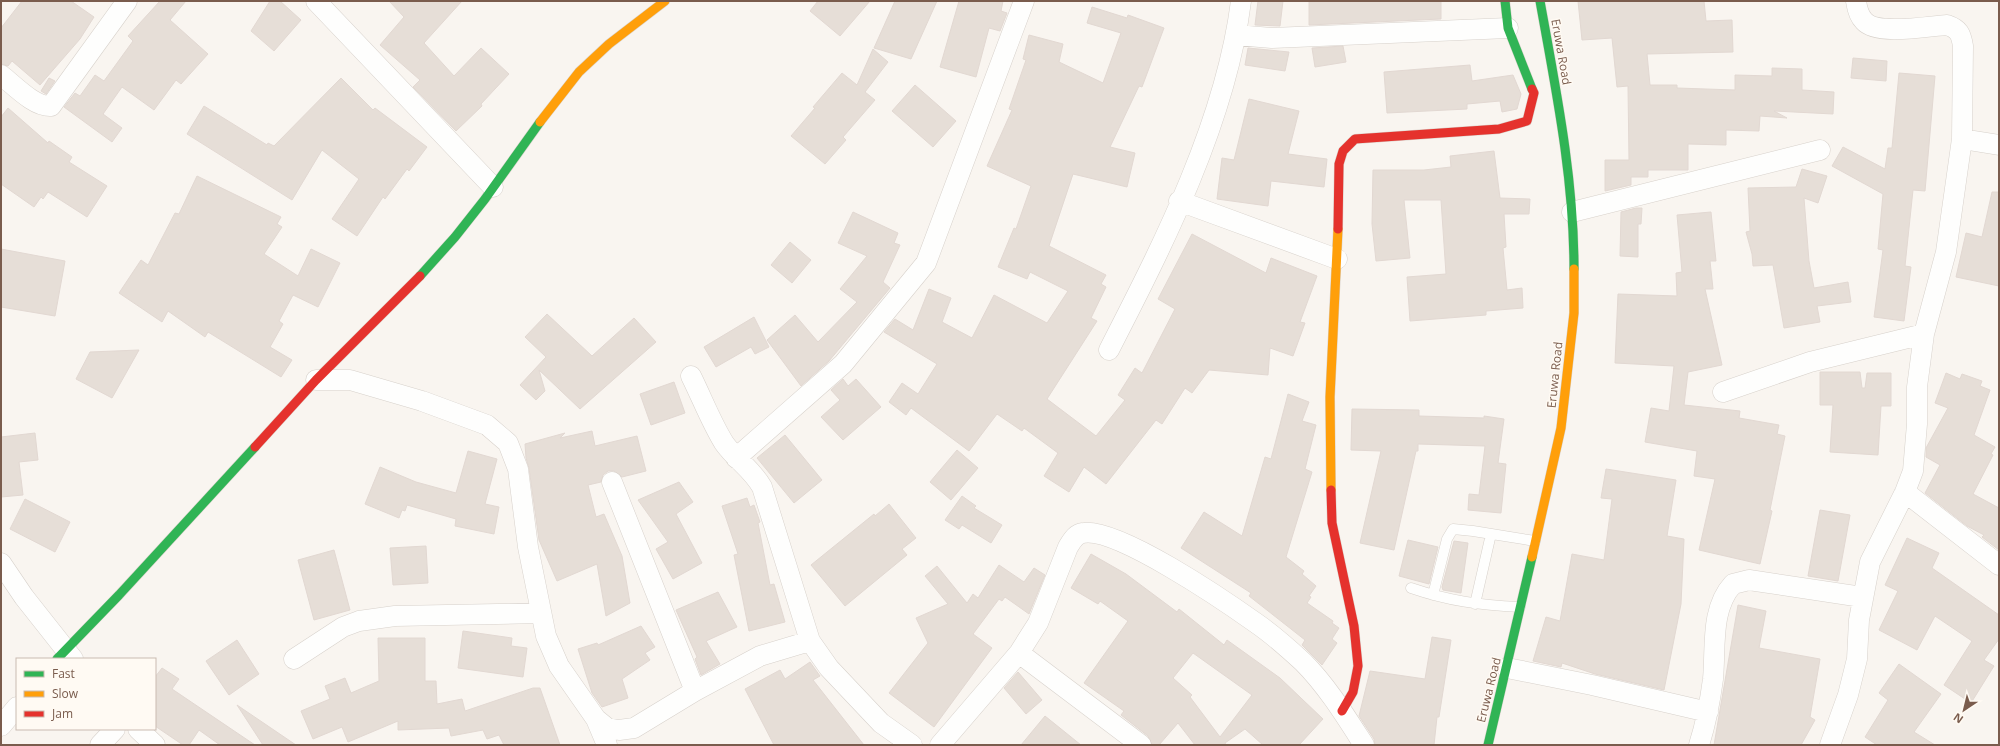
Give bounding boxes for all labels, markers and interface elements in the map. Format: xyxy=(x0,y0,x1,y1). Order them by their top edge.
street label: Eruwa Road xyxy=(1547,18,1576,86)
street label: Eruwa Road xyxy=(1543,341,1566,409)
street label: Eruwa Road xyxy=(1472,655,1505,724)
legend xyxy=(16,658,156,730)
text: Fast xyxy=(52,665,75,682)
text: Slow xyxy=(52,685,79,702)
north arrow xyxy=(1944,690,1984,730)
text: Jam xyxy=(51,705,73,722)
text: N xyxy=(1950,710,1966,727)

